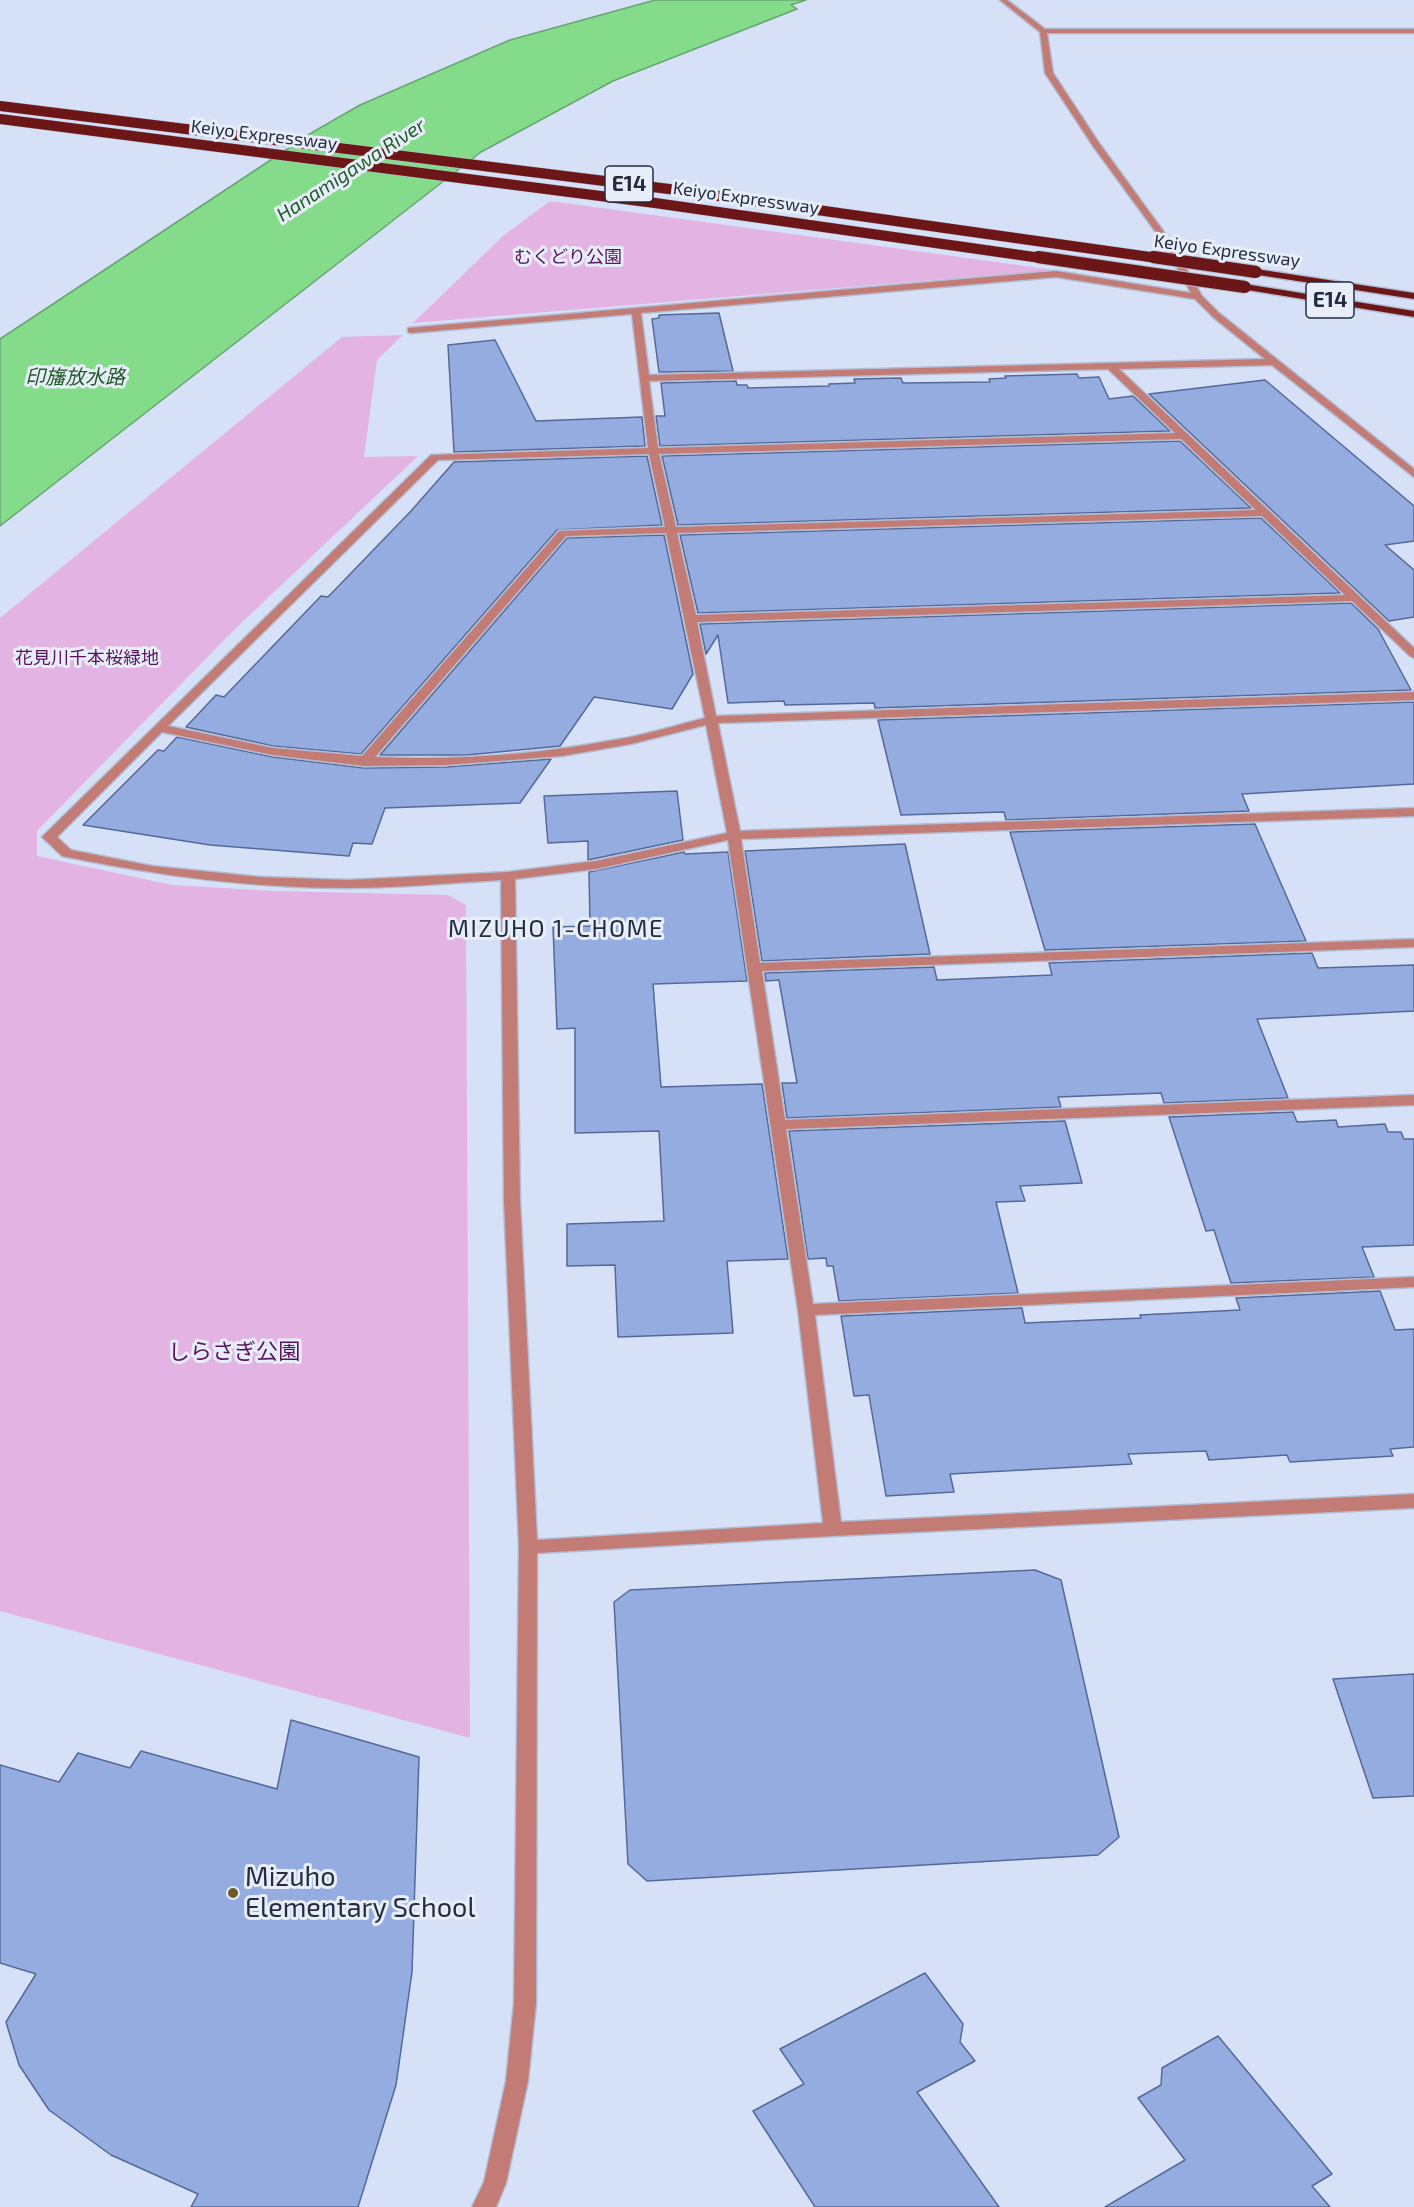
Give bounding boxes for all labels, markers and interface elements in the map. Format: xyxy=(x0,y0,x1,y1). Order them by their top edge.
water label: Hanamigawa River xyxy=(272,113,430,227)
street label: Keiyo Expressway xyxy=(190,115,338,155)
road number: E14 xyxy=(605,166,653,202)
street label: Keiyo Expressway xyxy=(672,177,820,219)
street label: Keiyo Expressway xyxy=(1153,230,1301,272)
park label: むくどり公園 xyxy=(514,246,622,268)
road number: E14 xyxy=(1306,282,1354,318)
water label: 印旛放水路 xyxy=(25,365,125,389)
park label: 花見川千本桜緑地 xyxy=(15,647,159,669)
district label: MIZUHO 1-CHOME xyxy=(448,915,664,943)
park label: しらさぎ公園 xyxy=(168,1339,300,1365)
place label: Mizuho Elementary School xyxy=(245,1861,475,1924)
marker: Mizuho Elementary School xyxy=(226,1886,240,1900)

